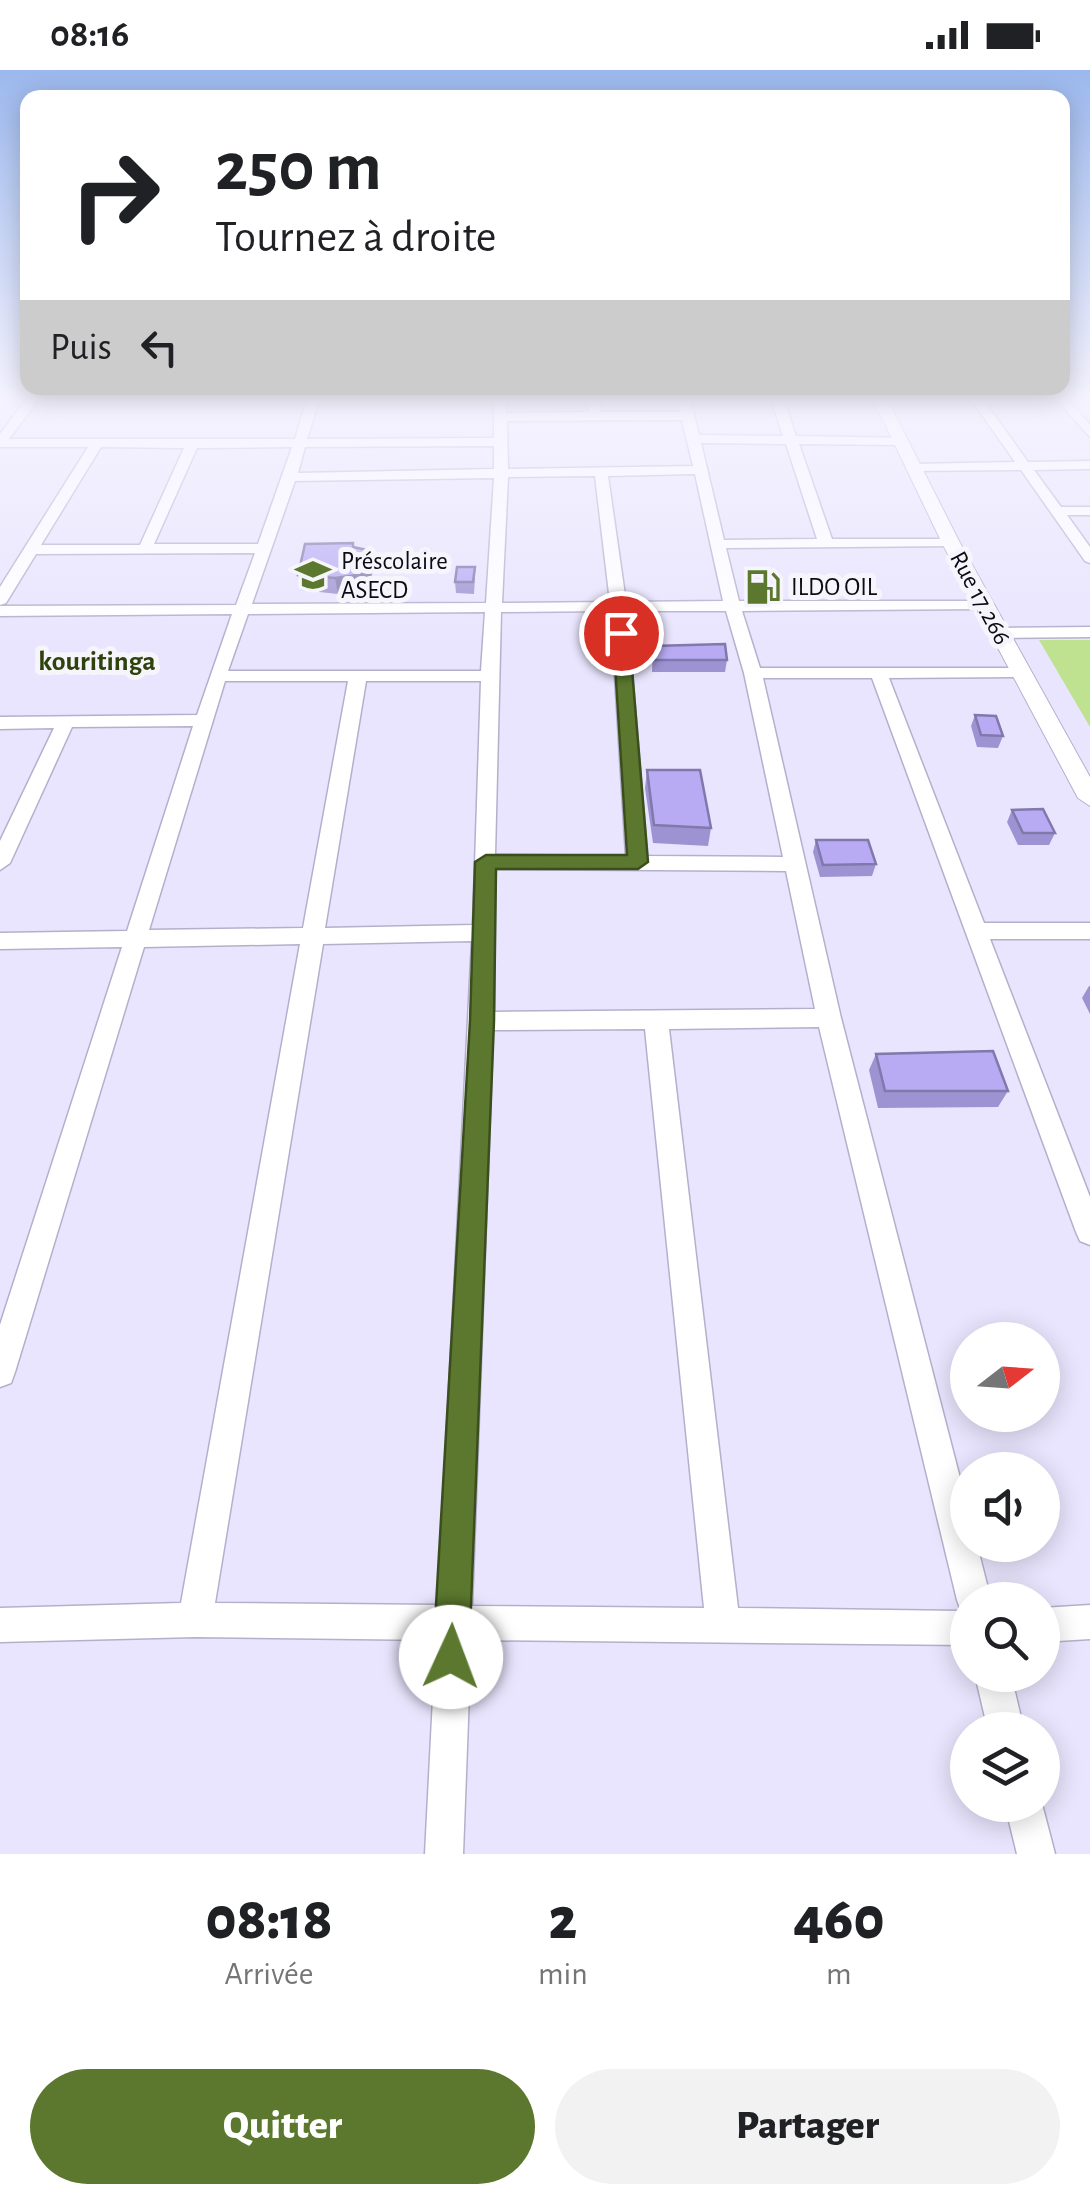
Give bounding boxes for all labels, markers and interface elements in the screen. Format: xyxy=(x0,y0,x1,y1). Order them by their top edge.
text: 08:16 xyxy=(50,16,129,54)
icon: right xyxy=(50,130,180,260)
text: 250 m xyxy=(215,133,382,203)
text: Tournez à droite xyxy=(215,215,497,260)
icon: left xyxy=(132,320,187,375)
text: Puis xyxy=(50,329,112,367)
street label: Rue 17.266 xyxy=(945,547,1015,649)
place label: Préscolaire ASECD xyxy=(341,549,448,603)
school or university icon: Préscolaire ASECD xyxy=(294,556,332,594)
fuel station icon: ILDO OIL xyxy=(744,568,782,606)
place label: ILDO OIL xyxy=(791,575,878,600)
pin xyxy=(579,591,664,676)
icon: arrive xyxy=(594,606,649,661)
district label: kouritinga xyxy=(38,648,156,676)
north arrow xyxy=(950,1322,1060,1432)
map controls xyxy=(950,1322,1060,1822)
button: sound xyxy=(950,1452,1060,1562)
button: search xyxy=(950,1582,1060,1692)
position arrow xyxy=(399,1605,503,1709)
button: layers xyxy=(950,1712,1060,1822)
text: 08:18 xyxy=(205,1890,333,1950)
text: 2 xyxy=(549,1890,577,1950)
text: 460 xyxy=(793,1890,885,1950)
text: Arrivée xyxy=(224,1958,314,1990)
text: min xyxy=(538,1958,588,1990)
text: m xyxy=(826,1958,852,1990)
button: Quitter xyxy=(30,2069,535,2184)
button: Partager xyxy=(555,2069,1060,2184)

